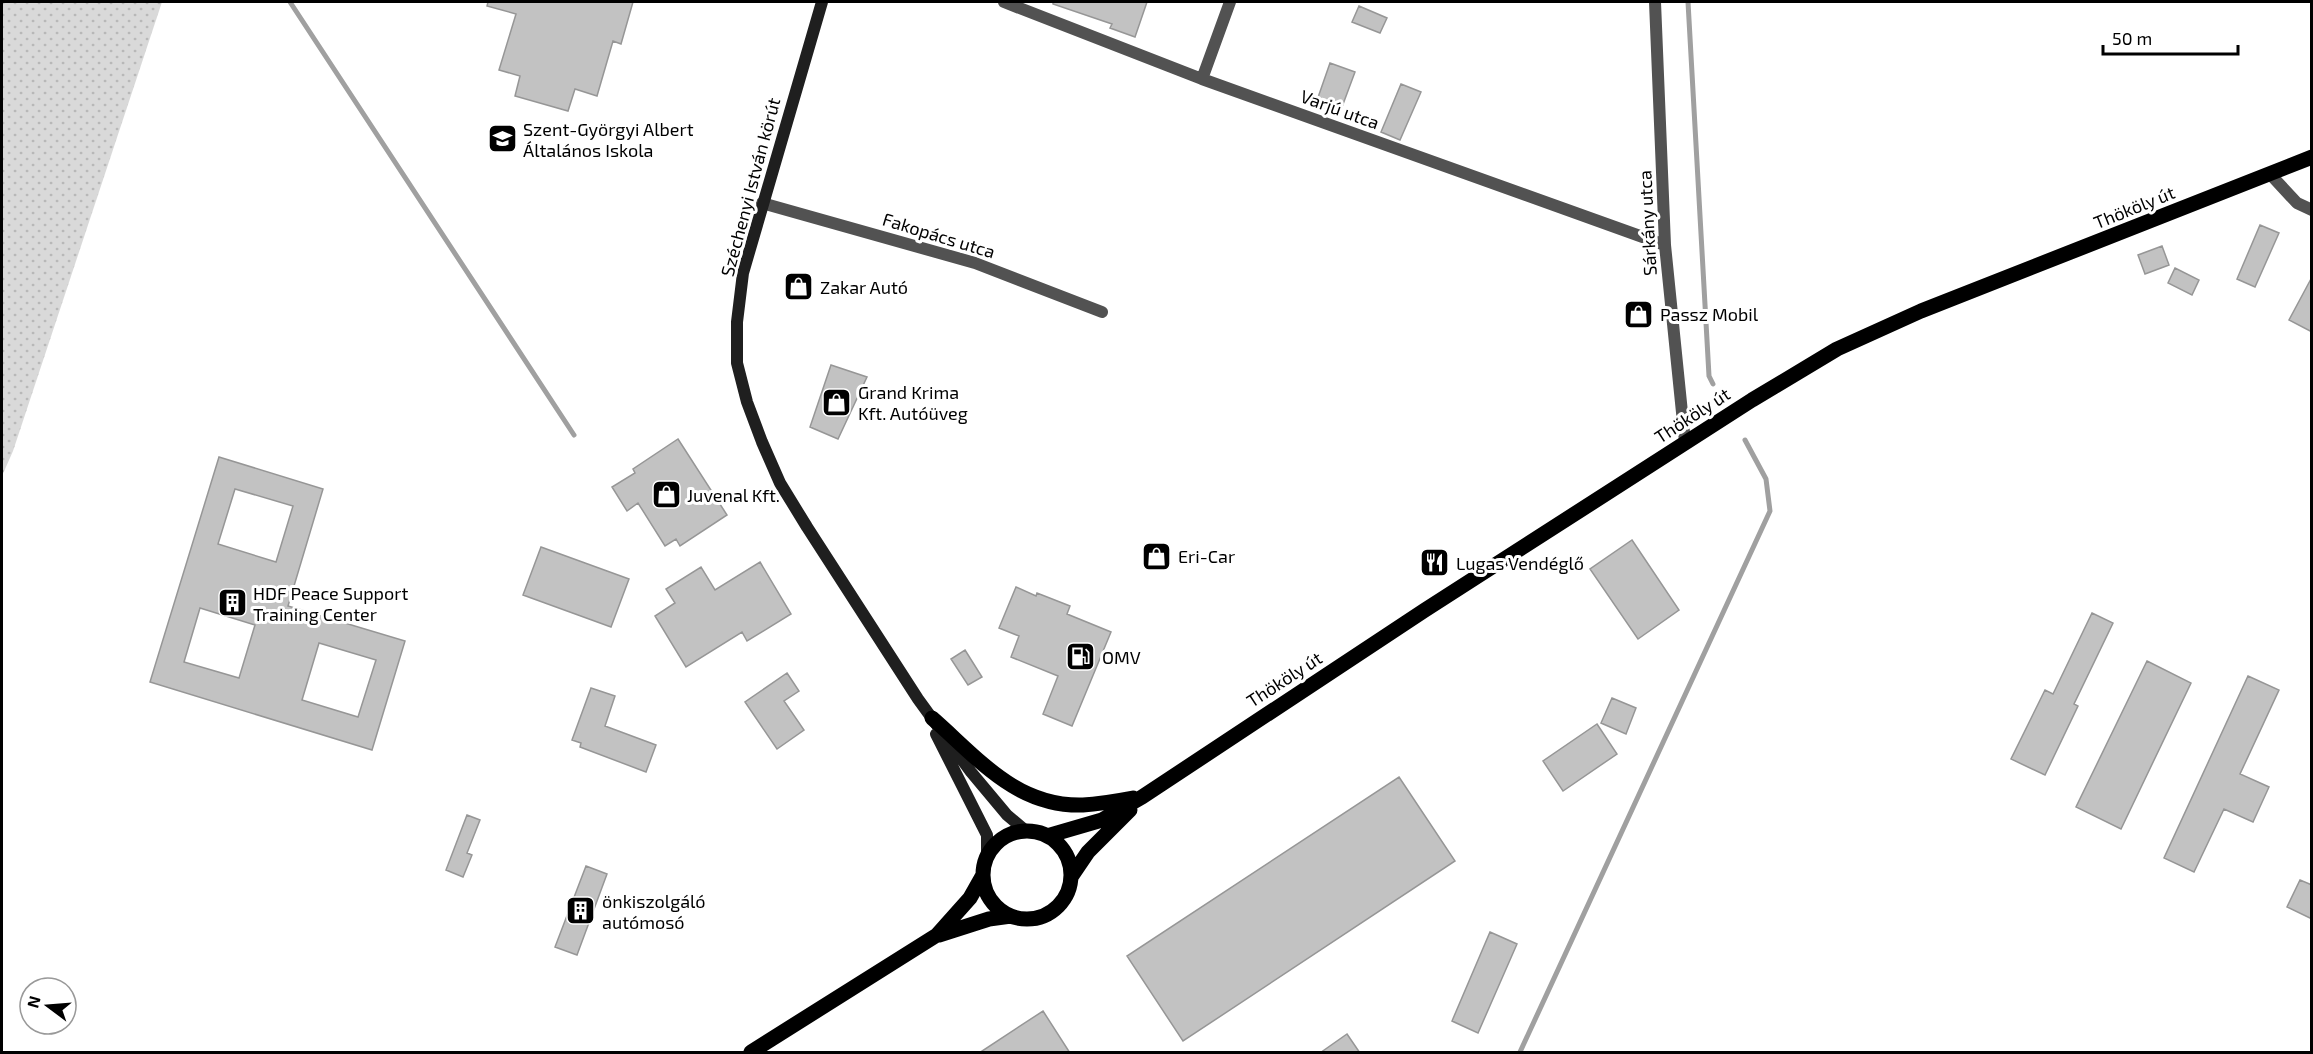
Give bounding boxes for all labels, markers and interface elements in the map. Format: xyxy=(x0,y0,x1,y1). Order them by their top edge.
scale bar xyxy=(2103,18,2238,56)
text: 50 m xyxy=(2112,27,2152,49)
street label: Varjú utca xyxy=(1298,85,1382,133)
street label: Széchenyi István körút xyxy=(716,95,785,279)
place label: Szent-Györgyi Albert Általános Iskola xyxy=(523,118,694,161)
school or university icon: Szent-Györgyi Albert Általános Iskola xyxy=(486,123,518,155)
street label: Sárkány utca xyxy=(1633,170,1661,276)
street label: Thököly út xyxy=(2090,181,2178,233)
street label: Fakopács utca xyxy=(880,207,998,263)
shop icon: Zakar Autó xyxy=(783,271,815,303)
place label: Zakar Autó xyxy=(820,276,908,298)
shop icon: Passz Mobil xyxy=(1623,298,1655,330)
place label: Passz Mobil xyxy=(1660,303,1759,325)
place label: Grand Krima Kft. Autóüveg xyxy=(858,381,968,424)
street label: Thököly út xyxy=(1650,382,1734,448)
shop icon: Grand Krima Kft. Autóüveg xyxy=(821,386,853,418)
shop icon: Juvenal Kft. xyxy=(650,479,682,511)
place label: Juvenal Kft. xyxy=(687,484,780,506)
shop icon: Eri-Car xyxy=(1141,540,1173,572)
place label: Eri-Car xyxy=(1178,545,1235,567)
restaurant icon: Lugas Vendéglő xyxy=(1419,547,1451,579)
place label: Lugas Vendéglő xyxy=(1456,552,1584,574)
place label: HDF Peace Support Training Center xyxy=(253,582,408,625)
building icon: HDF Peace Support Training Center xyxy=(216,587,248,619)
fuel station icon: OMV xyxy=(1065,641,1097,673)
place label: OMV xyxy=(1102,646,1141,668)
street label: Thököly út xyxy=(1242,646,1326,712)
place label: önkiszolgáló autómosó xyxy=(602,890,706,933)
building icon: önkiszolgáló autómosó xyxy=(565,895,597,927)
north arrow xyxy=(18,976,78,1036)
text: N xyxy=(22,994,44,1010)

